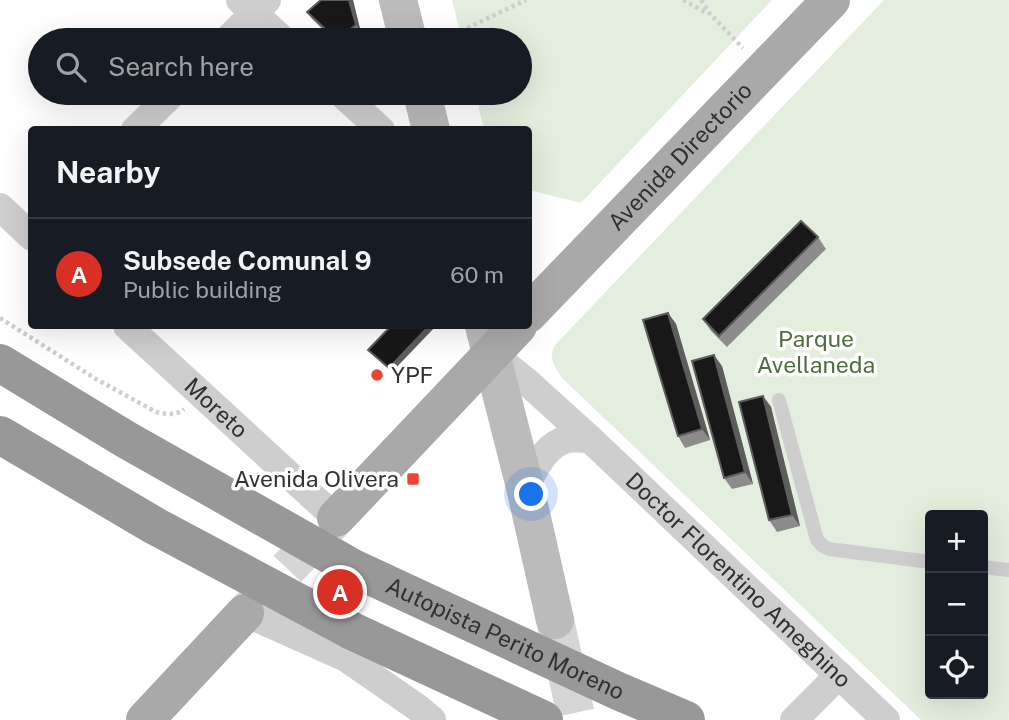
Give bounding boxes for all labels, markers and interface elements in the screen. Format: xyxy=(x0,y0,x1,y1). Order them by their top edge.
search box xyxy=(28,28,532,105)
icon: search xyxy=(52,48,90,86)
text: Search here xyxy=(108,51,254,82)
street label: Avenida Directorio xyxy=(602,76,757,236)
text: Nearby xyxy=(56,154,160,190)
text: Subsede Comunal 9 xyxy=(123,245,372,276)
text: A xyxy=(71,261,87,288)
text: 60 m xyxy=(450,261,504,288)
text: Public building xyxy=(123,276,282,303)
park label: Parque Avellaneda xyxy=(757,325,875,378)
place label: YPF xyxy=(391,361,433,388)
marker: YPF xyxy=(369,367,385,383)
street label: Moreto xyxy=(179,372,254,443)
place label: Avenida Olivera xyxy=(234,465,399,492)
street label: Doctor Florentino Ameghino xyxy=(621,466,857,693)
marker: Avenida Olivera xyxy=(405,471,421,487)
your location xyxy=(514,477,548,511)
map controls xyxy=(925,510,988,699)
button: + xyxy=(925,510,988,573)
pin: A xyxy=(317,566,363,618)
street label: Autopista Perito Moreno xyxy=(382,571,629,705)
button: − xyxy=(925,573,988,636)
button: locate xyxy=(925,636,988,699)

